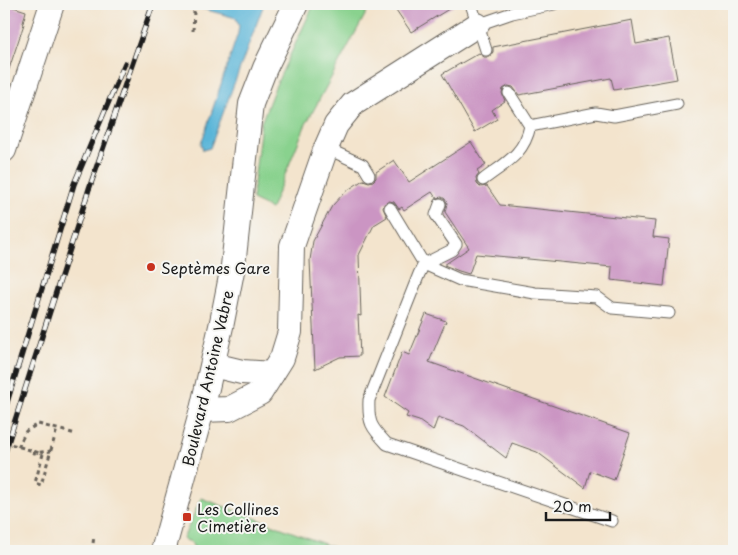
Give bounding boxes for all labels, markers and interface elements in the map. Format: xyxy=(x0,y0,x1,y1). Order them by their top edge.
place label: Septèmes Gare xyxy=(161,256,270,279)
marker: Septèmes Gare xyxy=(145,261,157,273)
street label: Boulevard Antoine Vabre xyxy=(176,288,238,468)
scale bar xyxy=(546,490,609,522)
text: 20 m xyxy=(553,494,592,517)
place label: Les Collines Cimetière xyxy=(197,497,279,537)
marker: Les Collines Cimetière xyxy=(181,511,193,523)

